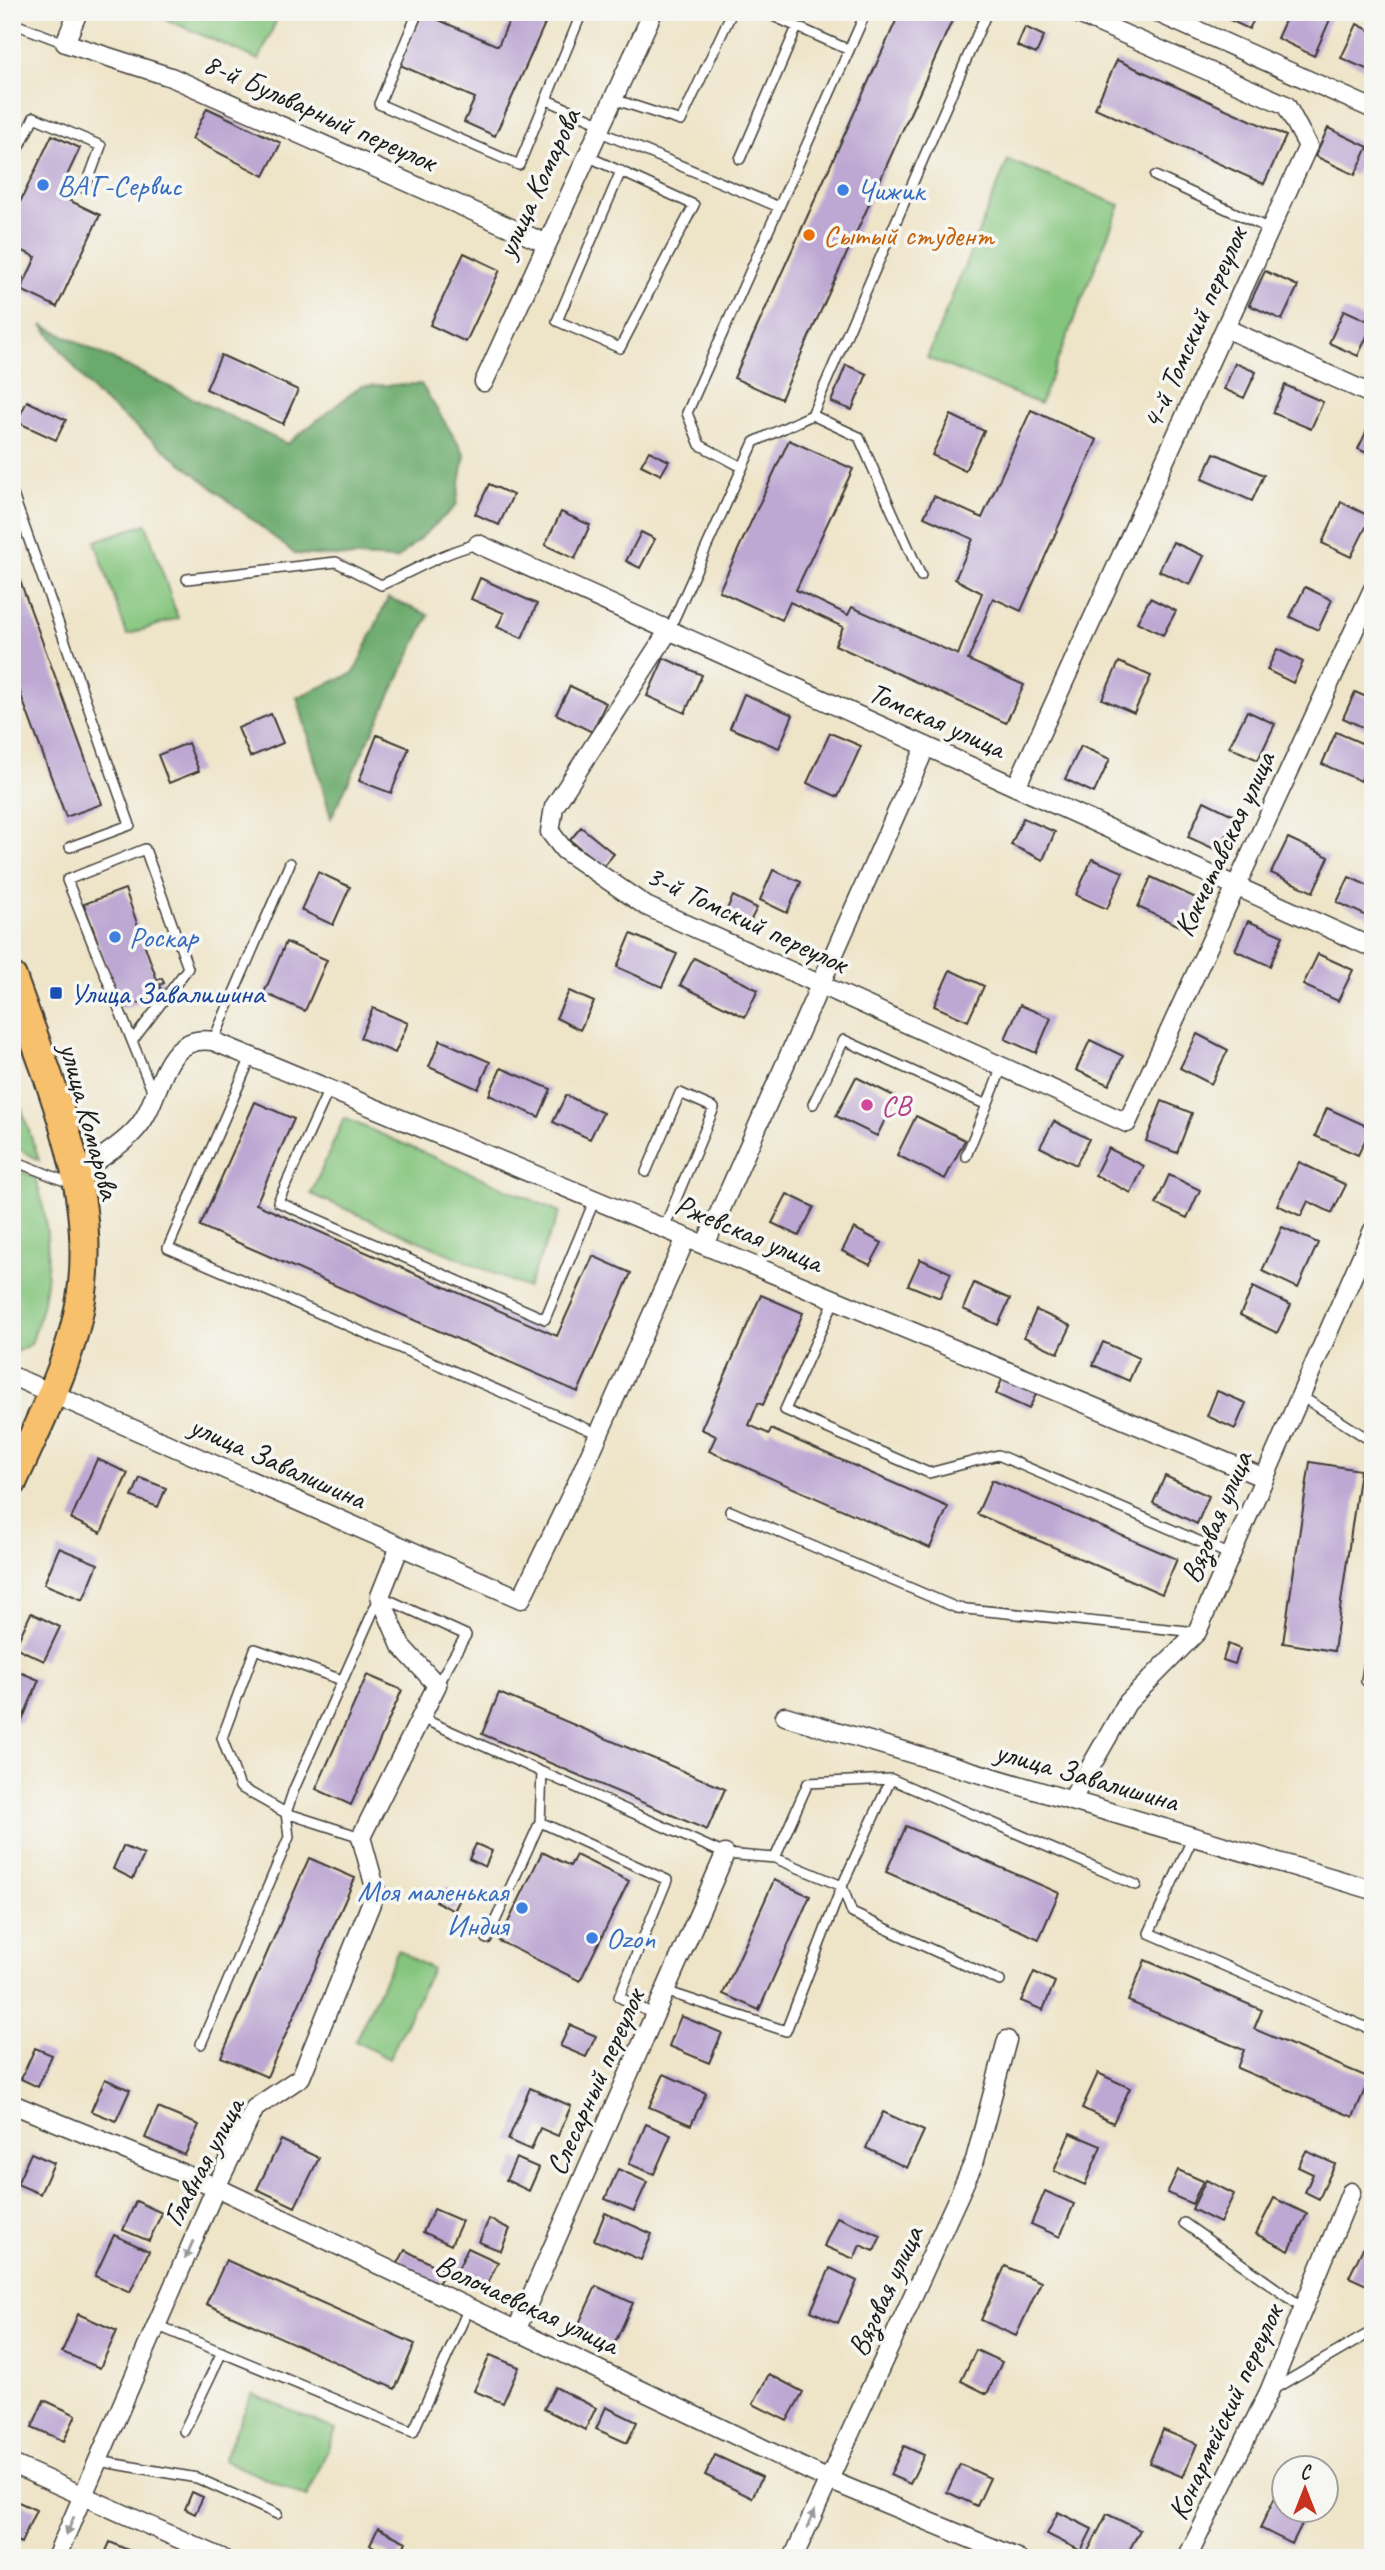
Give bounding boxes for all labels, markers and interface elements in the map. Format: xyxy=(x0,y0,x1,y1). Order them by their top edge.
street label: 8-й Бульварный переулок xyxy=(198,44,445,181)
street label: улица Комарова xyxy=(486,101,590,265)
place label: ВАГ-Сервис xyxy=(57,166,182,204)
place label: Чижик xyxy=(857,171,926,209)
marker: ВАГ-Сервис xyxy=(35,177,51,193)
marker: Чижик xyxy=(835,182,851,198)
place label: Сытый студент xyxy=(823,216,995,254)
street label: 4-й Томский переулок xyxy=(1132,218,1257,435)
marker: Сытый студент xyxy=(801,227,817,243)
street label: Томская улица xyxy=(863,673,1014,768)
street label: Кокчетавская улица xyxy=(1165,744,1284,943)
street label: 3-й Томский переулок xyxy=(640,856,856,983)
place label: Роскар xyxy=(129,918,199,956)
marker: Роскар xyxy=(107,929,123,945)
place label: Улица Завалишина xyxy=(70,974,267,1012)
marker: Улица Завалишина xyxy=(48,985,64,1001)
street label: улица Комарова xyxy=(50,1037,130,1205)
place label: СВ xyxy=(881,1086,913,1124)
marker: СВ xyxy=(859,1097,875,1113)
street label: Ржевская улица xyxy=(670,1185,831,1282)
street label: улица Завалишина xyxy=(182,1406,374,1518)
street label: Вязовая улица xyxy=(1171,1444,1261,1589)
street label: улица Завалишина xyxy=(989,1731,1185,1821)
place label: Моя маленькая Индия xyxy=(357,1872,511,1944)
marker: Моя маленькая Индия xyxy=(514,1900,530,1916)
place label: Ozon xyxy=(606,1919,656,1957)
marker: Ozon xyxy=(584,1930,600,1946)
street label: Слесарный переулок xyxy=(537,1980,654,2181)
street label: Главная улица xyxy=(153,2089,254,2233)
street label: Вязовая улица xyxy=(838,2218,932,2362)
one-way arrow xyxy=(183,2239,194,2260)
street label: Волочаевская улица xyxy=(429,2245,627,2364)
street label: Конармейский переулок xyxy=(1158,2296,1293,2526)
north arrow xyxy=(1270,2454,1340,2524)
text: С xyxy=(1300,2461,1312,2485)
one-way arrow xyxy=(805,2509,817,2529)
one-way arrow xyxy=(64,2516,76,2536)

